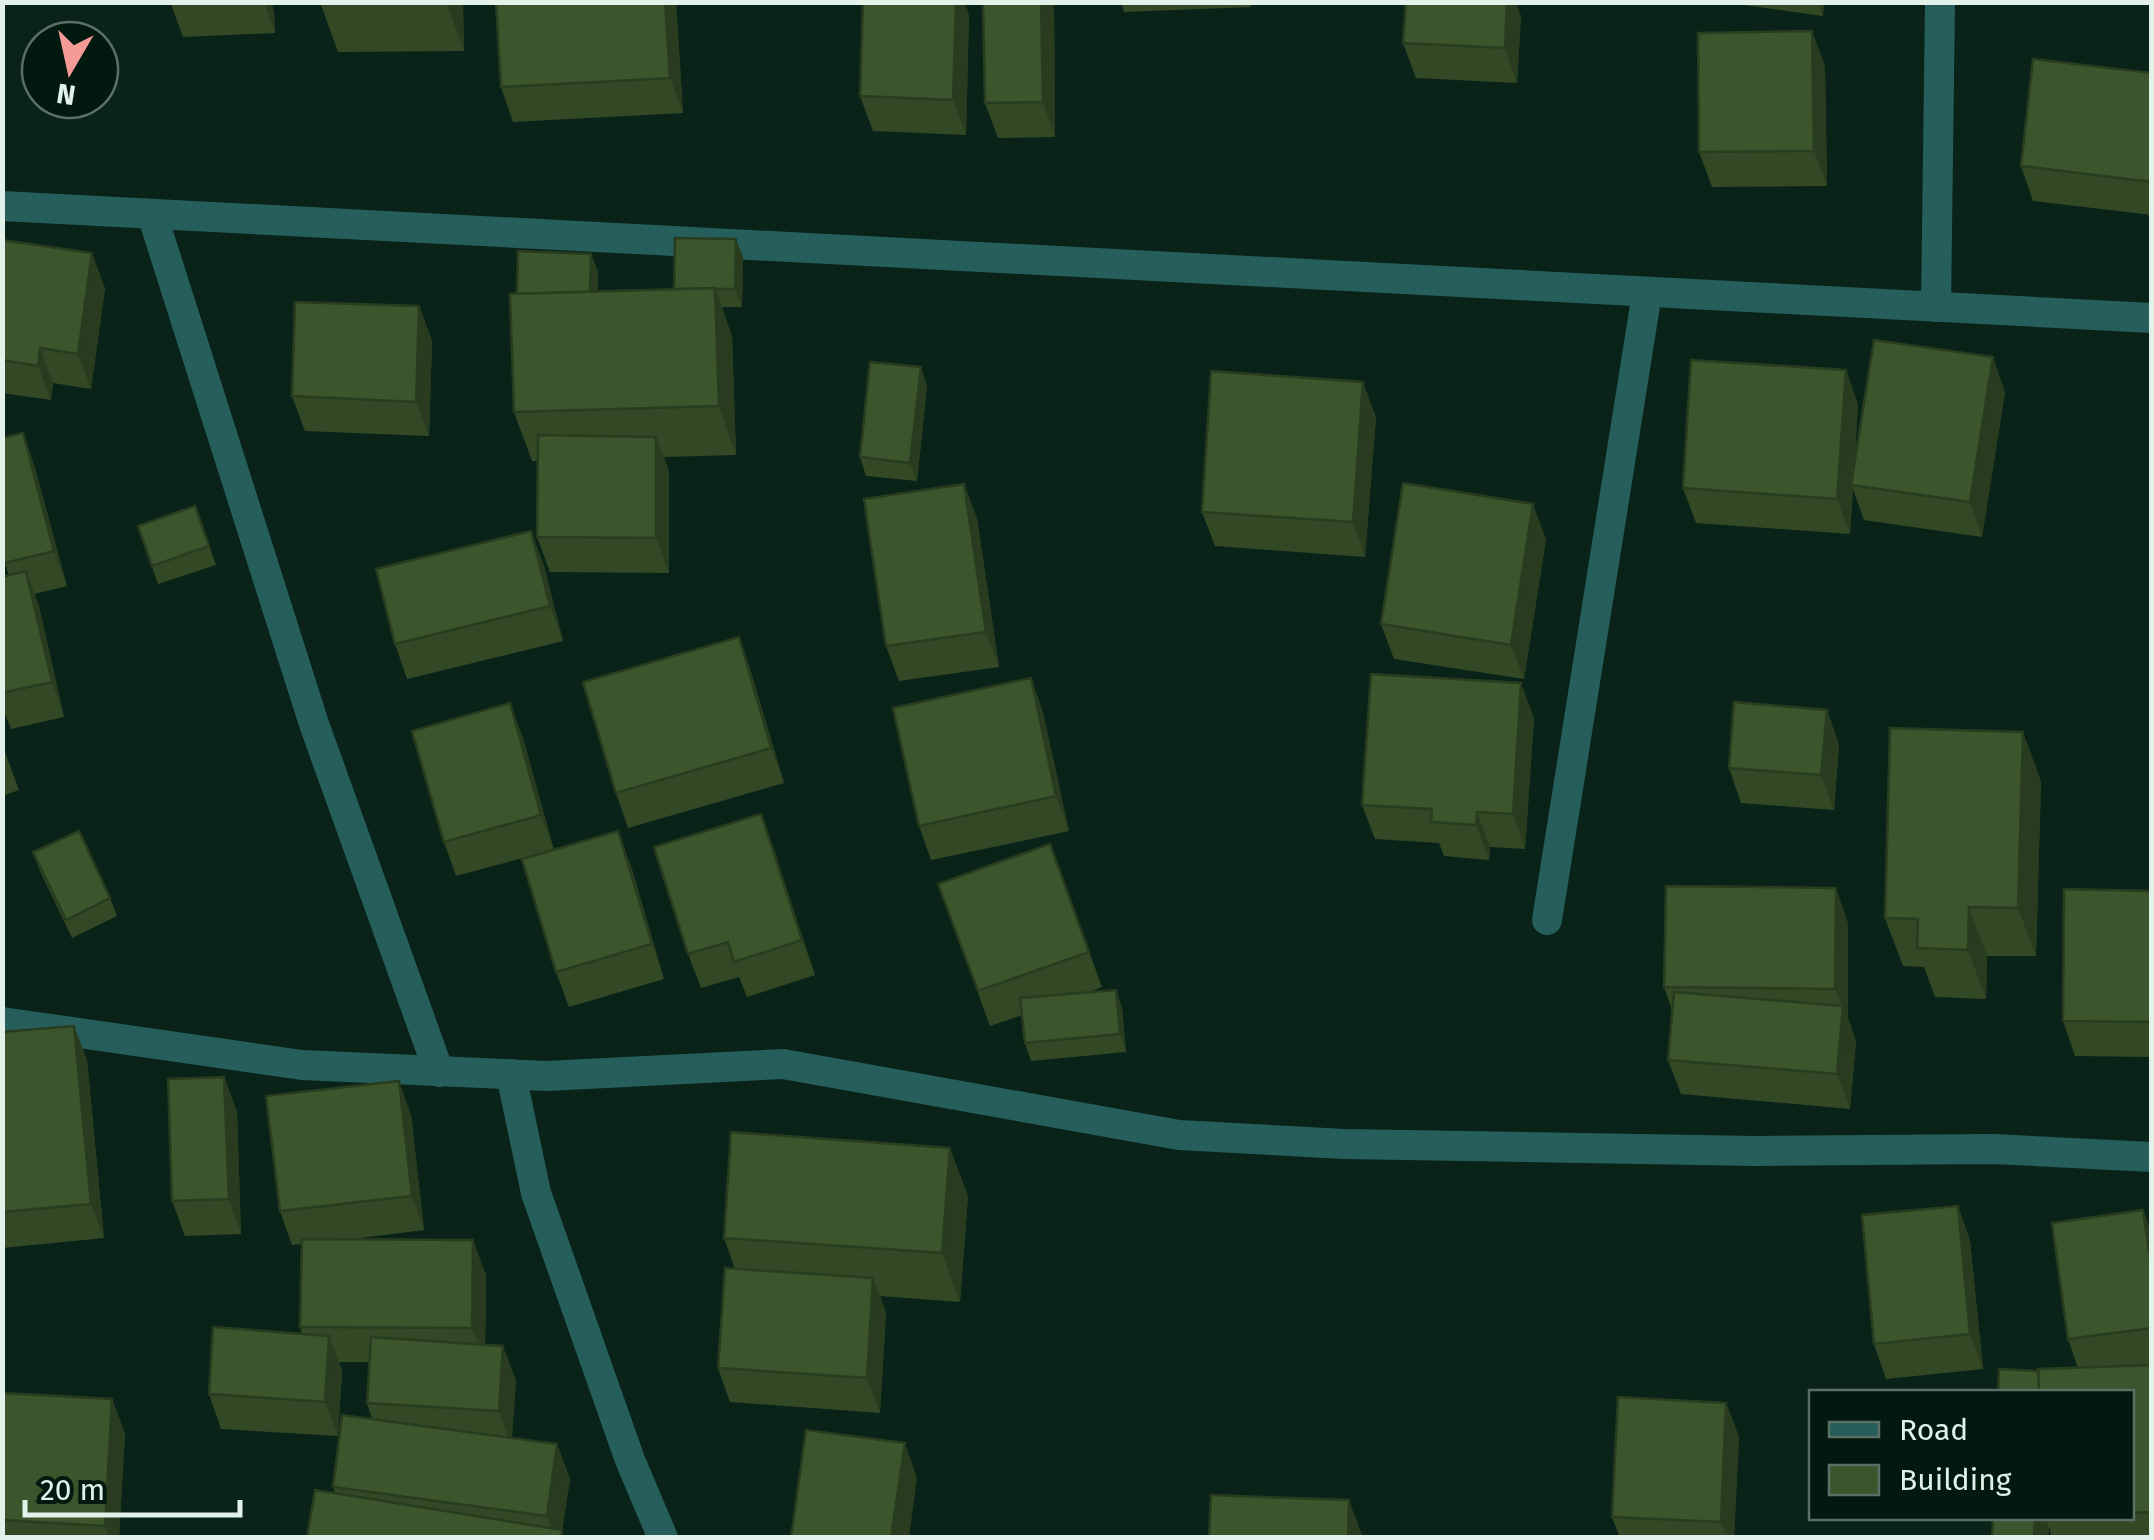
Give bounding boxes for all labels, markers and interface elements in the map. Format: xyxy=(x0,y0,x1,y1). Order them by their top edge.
north arrow xyxy=(20,20,120,120)
text: N xyxy=(54,76,78,112)
legend xyxy=(1809,1390,2134,1520)
text: Road xyxy=(1899,1412,1968,1448)
scale bar xyxy=(25,1455,240,1517)
text: Building xyxy=(1899,1462,2012,1498)
text: 20 m xyxy=(40,1472,105,1508)

